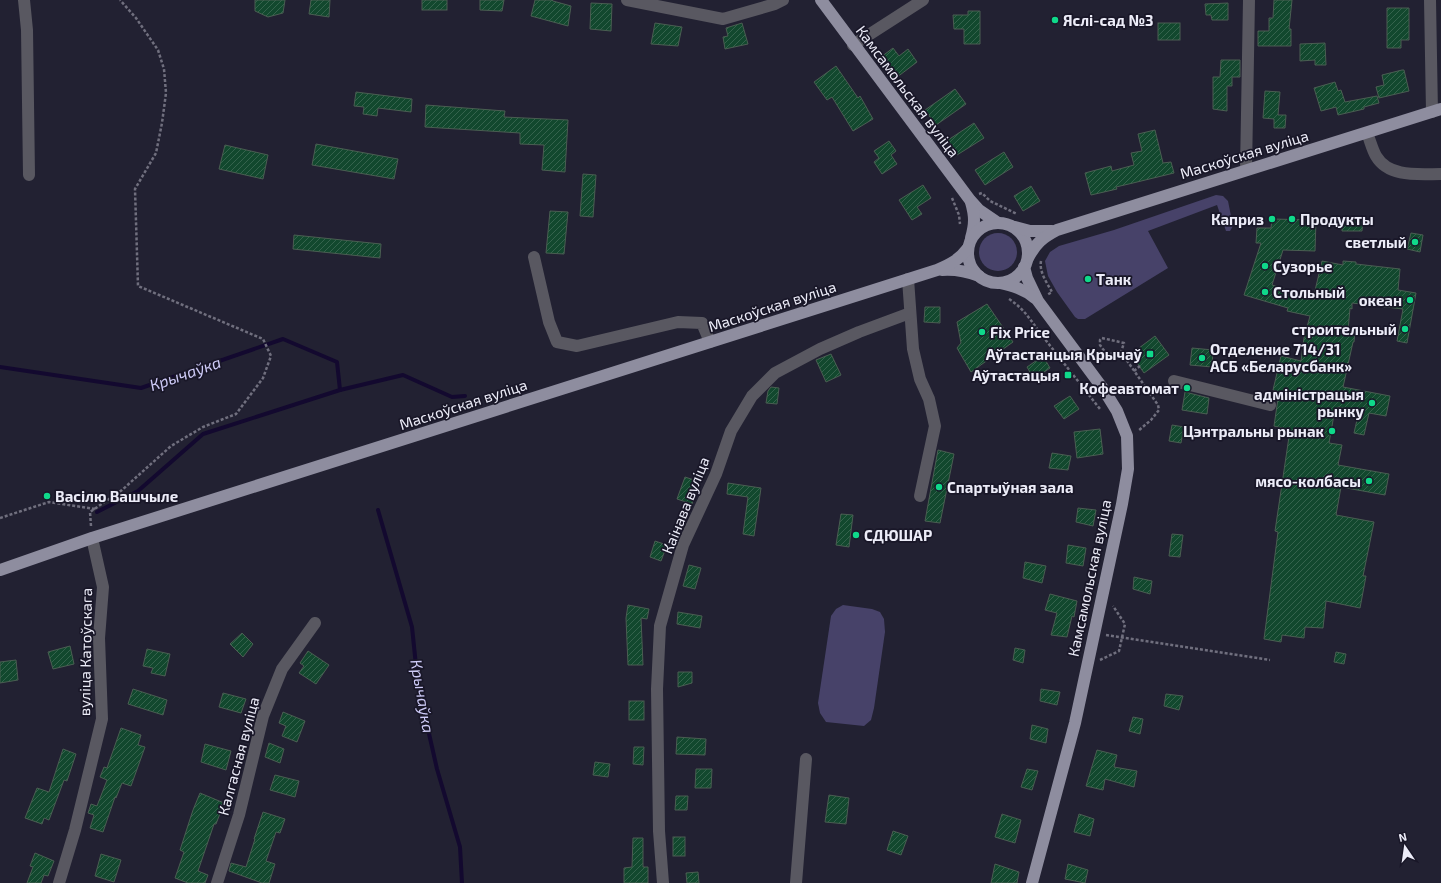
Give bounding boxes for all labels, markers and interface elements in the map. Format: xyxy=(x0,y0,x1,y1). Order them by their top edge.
place label: Яслі-сад №3 xyxy=(1063,11,1154,29)
marker: Яслі-сад №3 xyxy=(1050,15,1060,25)
street label: Камсамольская вуліца xyxy=(852,22,963,161)
street label: Маскоўская вуліца xyxy=(1178,126,1311,183)
place label: Каприз xyxy=(1211,210,1264,228)
place label: Продукты xyxy=(1300,210,1374,228)
marker: Каприз xyxy=(1267,214,1277,224)
marker: Продукты xyxy=(1287,214,1297,224)
place label: светлый xyxy=(1345,233,1407,251)
marker: светлый xyxy=(1410,237,1420,247)
place label: Сузорье xyxy=(1273,257,1332,275)
marker: Сузорье xyxy=(1260,261,1270,271)
place label: Танк xyxy=(1096,270,1132,288)
marker: Танк xyxy=(1083,274,1093,284)
street label: Маскоўская вуліца xyxy=(706,277,839,336)
place label: Стольный xyxy=(1273,283,1345,301)
marker: Стольный xyxy=(1260,287,1270,297)
place label: океан xyxy=(1359,291,1402,309)
marker: океан xyxy=(1405,295,1415,305)
place label: строительный xyxy=(1292,320,1397,338)
place label: Fix Price xyxy=(990,323,1050,341)
marker: строительный xyxy=(1400,324,1410,334)
marker: Fix Price xyxy=(977,327,987,337)
place label: Отделение 714/31 АСБ «Беларусбанк» xyxy=(1210,340,1352,375)
place label: Аўтастанцыя Крычаў xyxy=(986,345,1142,363)
marker: Аўтастанцыя Крычаў xyxy=(1145,349,1155,359)
water label: Крычаўка xyxy=(147,352,223,394)
marker: Отделение 714/31 АСБ «Беларусбанк» xyxy=(1197,353,1207,363)
place label: Аўтастацыя xyxy=(972,366,1060,384)
marker: Аўтастацыя xyxy=(1063,370,1073,380)
street label: Маскоўская вуліца xyxy=(397,375,530,434)
place label: Кофеавтомат xyxy=(1079,379,1179,397)
marker: Кофеавтомат xyxy=(1182,383,1192,393)
place label: адміністрацыя рынку xyxy=(1254,385,1364,420)
marker: адміністрацыя рынку xyxy=(1367,398,1377,408)
place label: Цэнтральны рынак xyxy=(1183,422,1325,440)
marker: Цэнтральны рынак xyxy=(1327,426,1337,436)
street label: Каінава вуліца xyxy=(657,454,714,557)
place label: мясо-колбасы xyxy=(1255,472,1361,490)
marker: мясо-колбасы xyxy=(1364,476,1374,486)
place label: Спартыўная зала xyxy=(947,478,1074,496)
marker: Спартыўная зала xyxy=(934,482,944,492)
place label: Васілю Вашчыле xyxy=(55,487,178,505)
marker: Васілю Вашчыле xyxy=(42,491,52,501)
street label: Камсамольская вуліца xyxy=(1064,498,1115,658)
place label: СДЮШАР xyxy=(864,526,932,544)
marker: СДЮШАР xyxy=(851,530,861,540)
street label: вуліца Катоўскага xyxy=(75,588,96,716)
water label: Крычаўка xyxy=(407,658,439,734)
street label: Калгасная вуліца xyxy=(214,695,263,817)
north arrow xyxy=(1385,827,1425,867)
text: N xyxy=(1397,830,1408,844)

